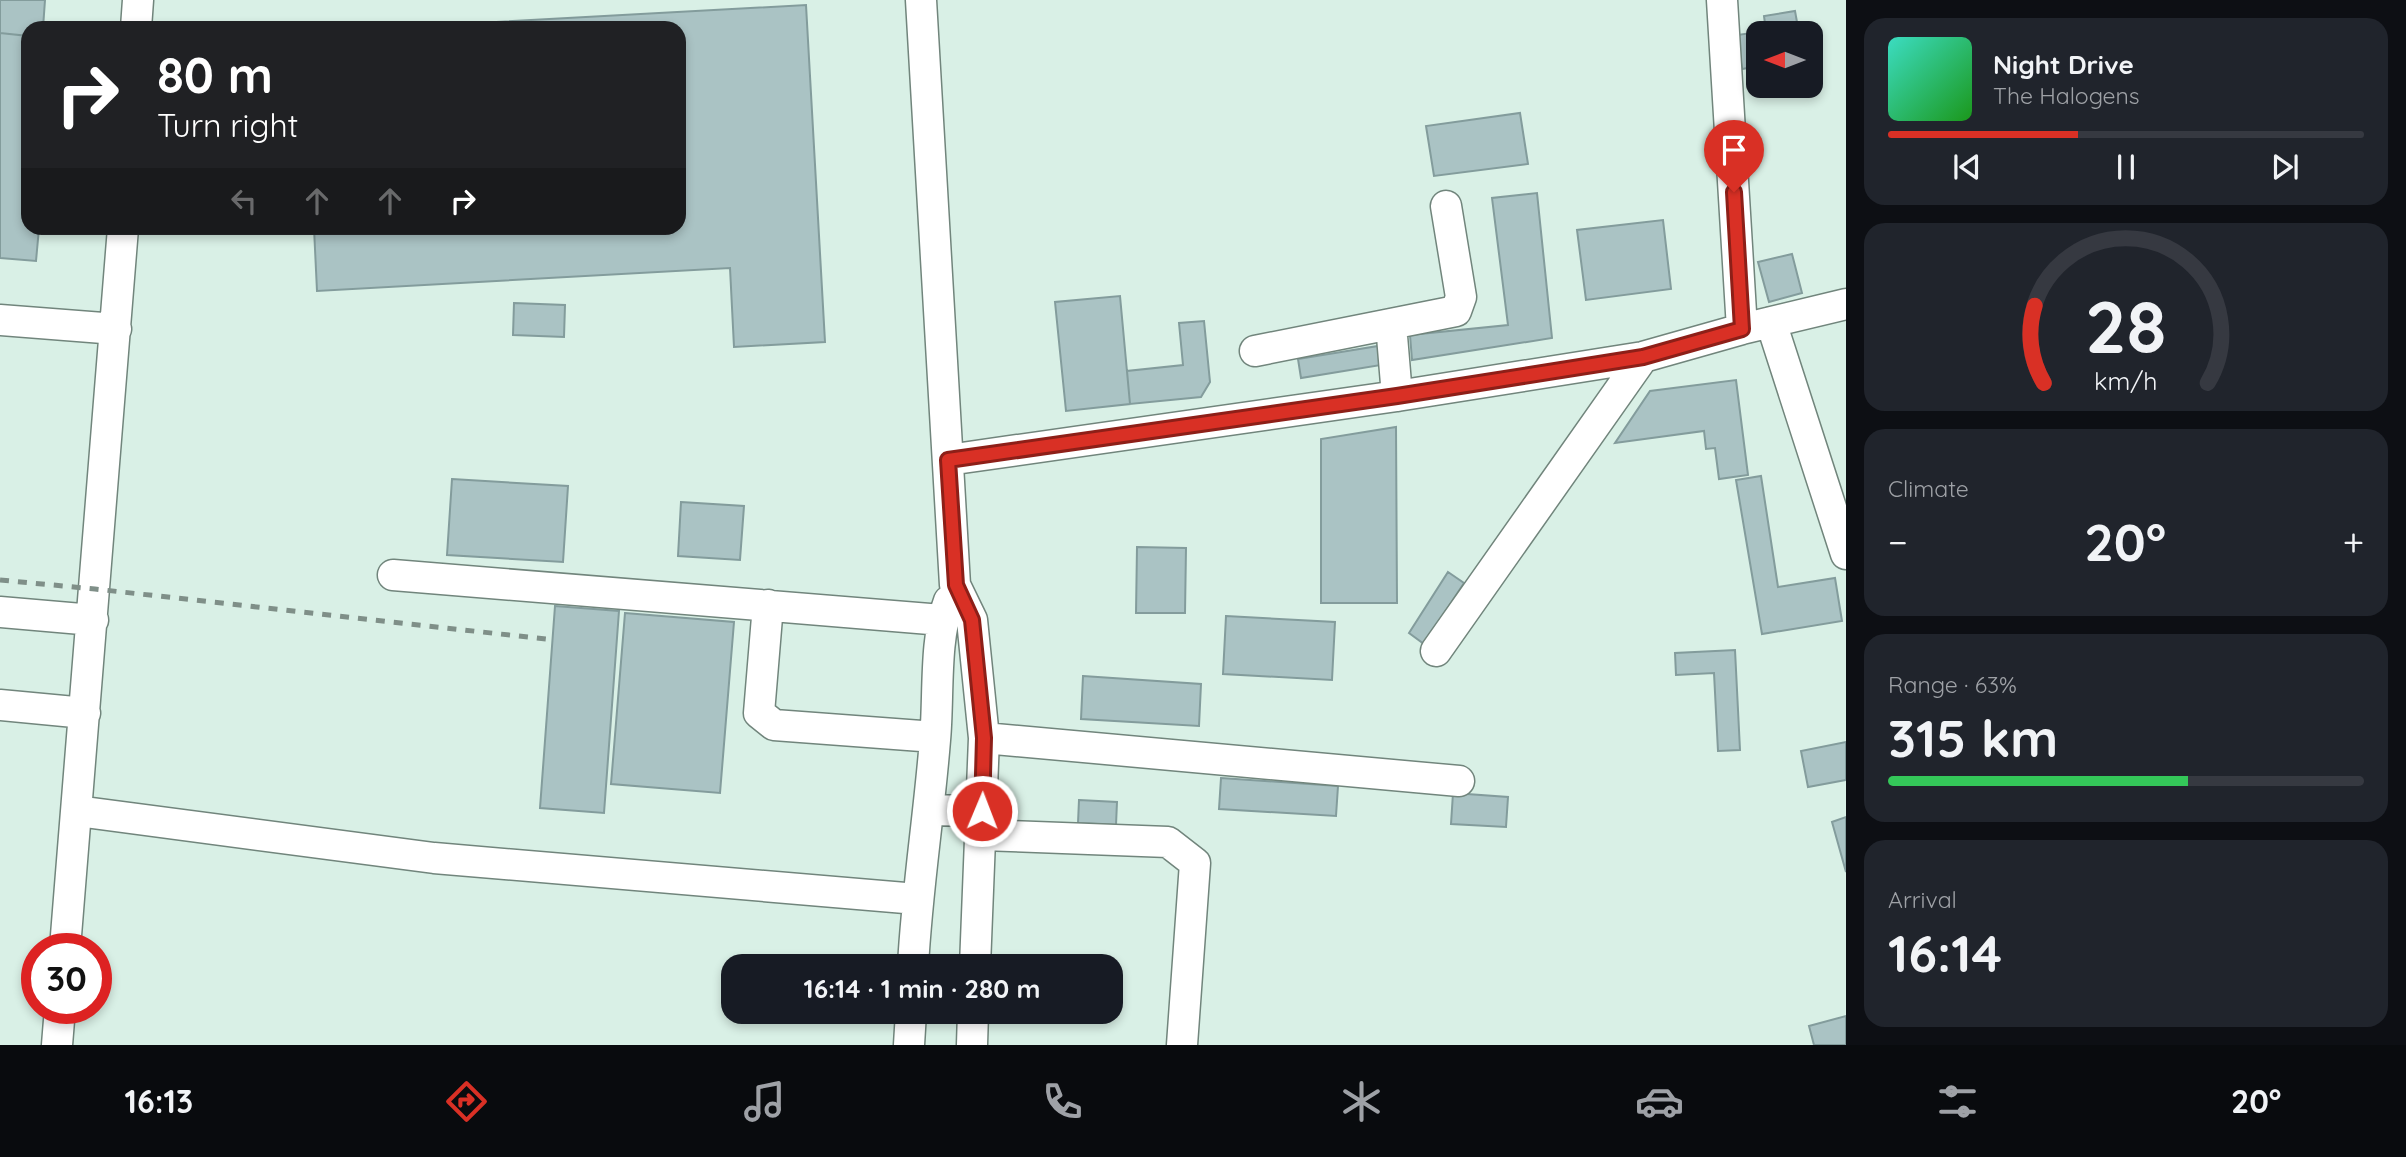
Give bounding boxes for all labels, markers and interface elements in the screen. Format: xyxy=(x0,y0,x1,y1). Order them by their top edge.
north arrow xyxy=(1746,21,1824,98)
map controls xyxy=(1746,21,1823,98)
text: 80 m xyxy=(157,44,273,105)
text: Night Drive xyxy=(1993,48,2134,81)
icon: right xyxy=(42,49,133,140)
text: The Halogens xyxy=(1993,81,2140,110)
text: Turn right xyxy=(157,105,298,145)
pin xyxy=(1704,120,1764,192)
icon: arrive xyxy=(1715,131,1753,169)
icon: previous xyxy=(1948,148,1986,186)
icon: pause xyxy=(2107,148,2145,186)
icon: next xyxy=(2266,148,2304,186)
icon: left xyxy=(225,182,263,220)
icon: ahead xyxy=(298,182,336,220)
icon: ahead xyxy=(371,182,409,220)
icon: right xyxy=(444,182,482,220)
text: 28 xyxy=(2085,281,2167,372)
text: km/h xyxy=(2094,365,2158,396)
text: Climate xyxy=(1888,474,1969,503)
text: 20° xyxy=(2084,509,2166,574)
text: − xyxy=(1888,518,1908,566)
text: + xyxy=(2343,518,2364,566)
text: Range · 63% xyxy=(1888,670,2017,699)
text: 315 km xyxy=(1888,705,2058,770)
position arrow xyxy=(945,774,1019,848)
text: Arrival xyxy=(1888,885,1957,914)
text: 16:14 xyxy=(1888,920,2002,985)
speed limit sign: 30 xyxy=(21,933,112,1024)
text: 16:14 · 1 min · 280 m xyxy=(804,972,1040,1005)
icon: directions xyxy=(442,1077,491,1126)
icon: music xyxy=(740,1077,789,1126)
icon: phone xyxy=(1038,1077,1087,1126)
icon: climate xyxy=(1337,1077,1386,1126)
icon: car xyxy=(1635,1077,1684,1126)
icon: filters xyxy=(1933,1077,1982,1126)
text: 16:13 xyxy=(125,1081,193,1121)
text: 20° xyxy=(2231,1081,2281,1121)

